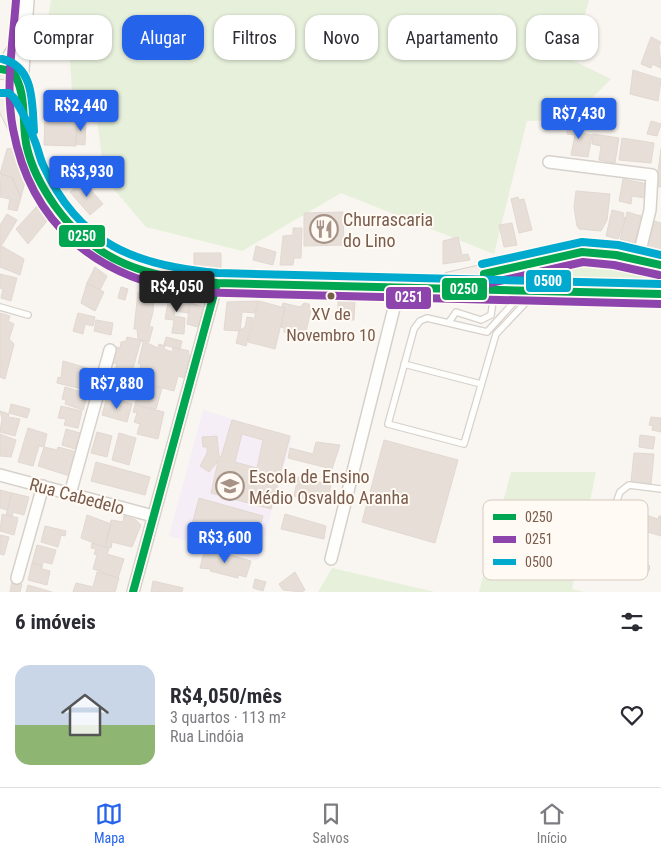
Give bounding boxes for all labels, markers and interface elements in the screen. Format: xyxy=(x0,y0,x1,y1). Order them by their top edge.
chip: Comprar xyxy=(15,15,112,60)
chip: Alugar xyxy=(122,15,204,60)
chip: Filtros xyxy=(214,15,295,60)
chip: Novo xyxy=(305,15,378,60)
chip: Apartamento xyxy=(388,15,516,60)
chip: Casa xyxy=(526,15,598,60)
pin: R$2,440 xyxy=(35,90,127,132)
text: R$2,440 xyxy=(54,96,108,115)
pin: R$7,430 xyxy=(533,98,625,140)
text: R$7,430 xyxy=(552,104,606,123)
pin: R$3,930 xyxy=(41,156,133,198)
text: R$3,930 xyxy=(60,162,114,181)
place label: Churrascaria do Lino xyxy=(343,209,433,251)
restaurant icon: Churrascaria do Lino xyxy=(309,214,339,244)
line badge: 0250 xyxy=(58,224,106,248)
text: 0250 xyxy=(68,228,96,244)
line badge: 0500 xyxy=(525,269,572,293)
pin: R$4,050 xyxy=(131,270,223,313)
text: 0500 xyxy=(534,273,562,289)
text: R$4,050 xyxy=(150,277,204,296)
line badge: 0250 xyxy=(441,277,488,301)
text: 0250 xyxy=(450,281,478,297)
line badge: 0251 xyxy=(385,286,432,310)
text: 0251 xyxy=(395,289,423,305)
marker: XV de Novembro 10 xyxy=(326,291,336,301)
place label: XV de Novembro 10 xyxy=(286,304,376,345)
pin: R$7,880 xyxy=(71,368,163,410)
text: R$7,880 xyxy=(90,374,144,393)
place label: Escola de Ensino Médio Osvaldo Aranha xyxy=(249,466,409,508)
school or university icon: Escola de Ensino Médio Osvaldo Aranha xyxy=(215,471,245,501)
street label: Rua Cabedelo xyxy=(27,473,127,519)
legend xyxy=(483,500,648,580)
text: 0250 xyxy=(525,509,553,525)
pin: R$3,600 xyxy=(179,522,271,564)
text: R$3,600 xyxy=(198,528,252,547)
text: 0251 xyxy=(525,531,553,547)
text: 0500 xyxy=(525,554,553,570)
icon: filters xyxy=(618,608,646,636)
text: 6 imóveis xyxy=(15,610,96,634)
text: R$4,050/mês xyxy=(170,684,282,708)
icon: home xyxy=(55,685,115,745)
icon: heart xyxy=(618,701,646,729)
text: 3 quartos · 113 m² xyxy=(170,708,286,727)
text: Rua Lindóia xyxy=(170,727,244,746)
tab: Mapa xyxy=(94,800,125,846)
tab: Salvos xyxy=(313,800,349,846)
tab: Início xyxy=(537,800,567,846)

